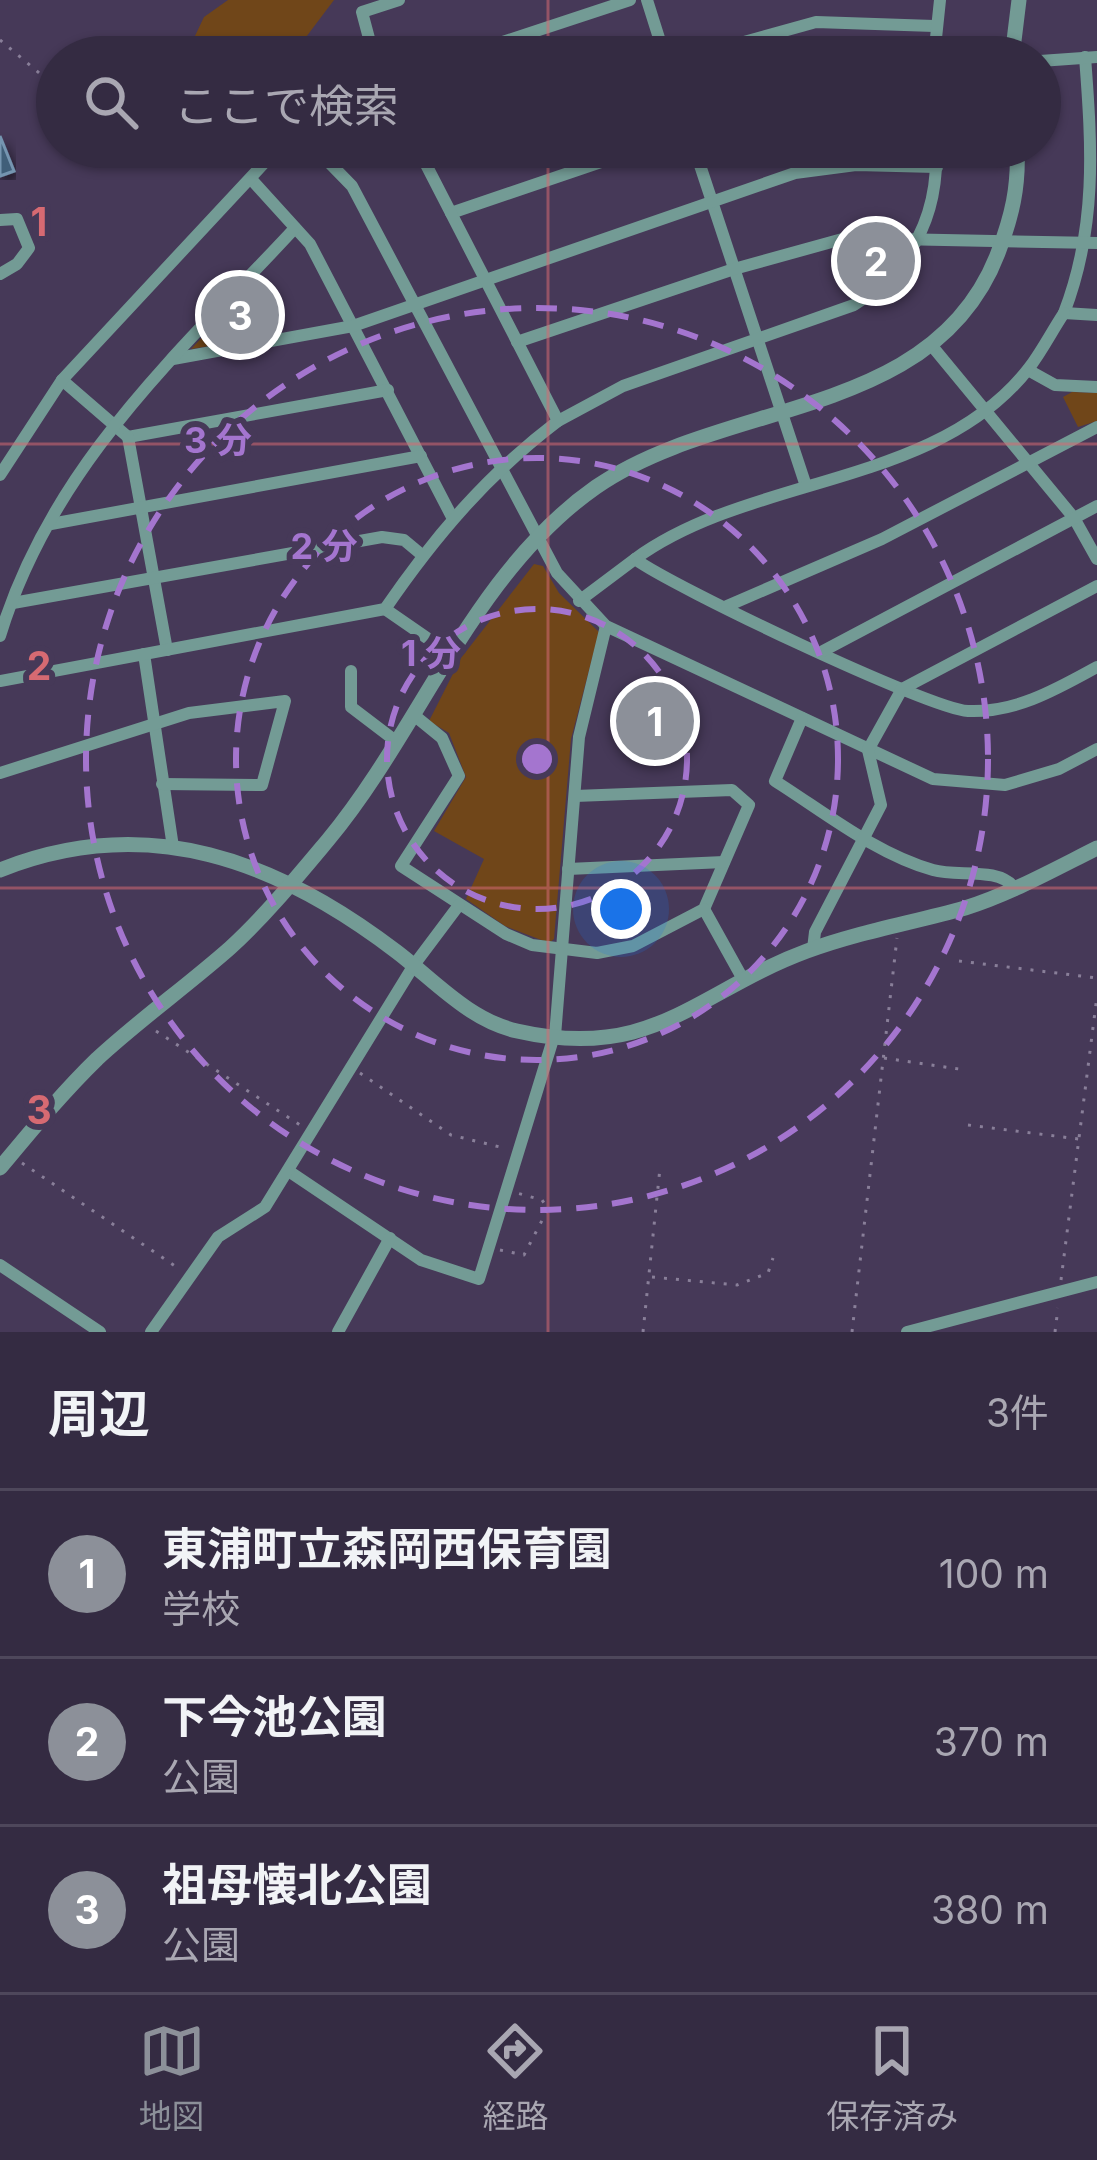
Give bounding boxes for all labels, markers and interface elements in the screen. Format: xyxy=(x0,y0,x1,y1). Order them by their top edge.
search box xyxy=(36,36,1061,168)
icon: search xyxy=(78,69,144,135)
text: ここで検索 xyxy=(174,78,399,133)
text: 1 xyxy=(31,198,47,245)
pin: 2 xyxy=(837,216,915,306)
pin: 3 xyxy=(201,270,279,360)
text: 3 分 xyxy=(184,418,252,462)
text: 2 分 xyxy=(290,524,358,568)
text: 1 分 xyxy=(401,631,461,675)
text: 2 xyxy=(27,642,51,689)
pin: 1 xyxy=(616,676,694,766)
centre of rings xyxy=(516,738,558,780)
your location xyxy=(591,879,651,939)
text: 3 xyxy=(26,1086,52,1133)
text: 周辺 xyxy=(48,1383,150,1444)
text: 3件 xyxy=(986,1389,1049,1436)
text: 東浦町立森岡西保育園 xyxy=(162,1521,612,1576)
text: 1 xyxy=(79,1550,95,1597)
text: 100 m xyxy=(939,1550,1049,1597)
text: 学校 xyxy=(162,1585,240,1632)
text: 下今池公園 xyxy=(162,1689,387,1744)
text: 2 xyxy=(75,1718,99,1765)
text: 370 m xyxy=(934,1718,1049,1765)
text: 公園 xyxy=(162,1753,240,1800)
text: 祖母懐北公園 xyxy=(162,1857,432,1912)
text: 3 xyxy=(74,1886,100,1933)
text: 380 m xyxy=(931,1886,1049,1933)
text: 公園 xyxy=(162,1921,240,1968)
tab: 地図 xyxy=(139,2018,205,2138)
tab: 経路 xyxy=(482,2018,548,2138)
tab: 保存済み xyxy=(826,2018,958,2138)

